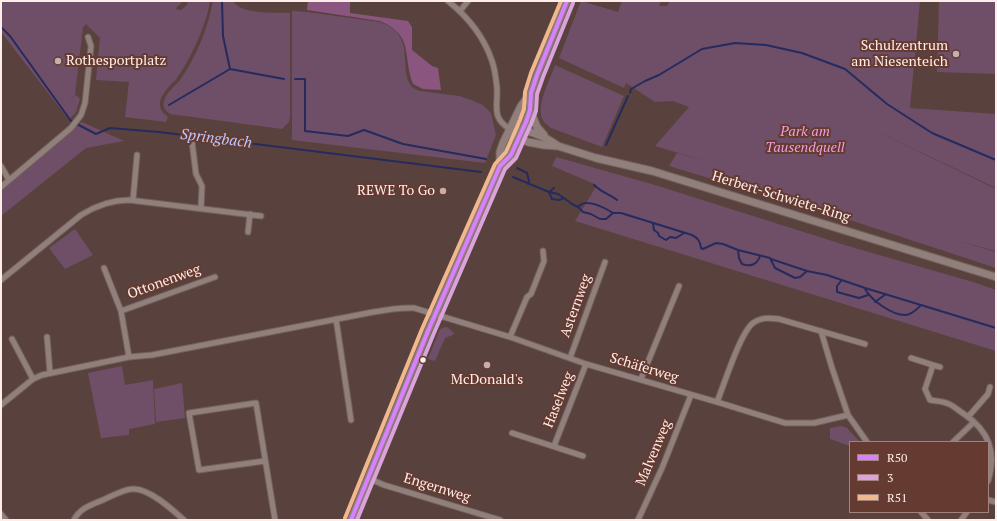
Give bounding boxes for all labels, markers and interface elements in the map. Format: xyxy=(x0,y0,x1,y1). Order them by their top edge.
place label: Schulzentrum am Niesenteich xyxy=(851,38,948,70)
marker: Schulzentrum am Niesenteich xyxy=(951,49,961,59)
place label: Rothesportplatz xyxy=(66,53,166,69)
marker: Rothesportplatz xyxy=(53,56,63,66)
park label: Park am Tausendquell xyxy=(765,124,845,156)
water label: Springbach xyxy=(179,126,253,152)
street label: Herbert-Schwiete-Ring xyxy=(710,168,852,226)
place label: REWE To Go xyxy=(357,183,435,199)
marker: REWE To Go xyxy=(438,186,448,196)
street label: Ottonenweg xyxy=(125,261,203,303)
street label: Asternweg xyxy=(557,272,595,340)
street label: Schäferweg xyxy=(608,350,680,386)
unlabelled marker xyxy=(418,355,428,365)
marker: McDonald's xyxy=(482,360,492,370)
street label: Haselweg xyxy=(540,369,578,431)
place label: McDonald's xyxy=(451,372,523,388)
street label: Malvenweg xyxy=(633,417,675,489)
legend xyxy=(849,441,989,513)
text: R50 xyxy=(887,450,907,465)
street label: Engernweg xyxy=(402,470,472,506)
text: 3 xyxy=(887,470,893,485)
text: R51 xyxy=(887,490,907,505)

